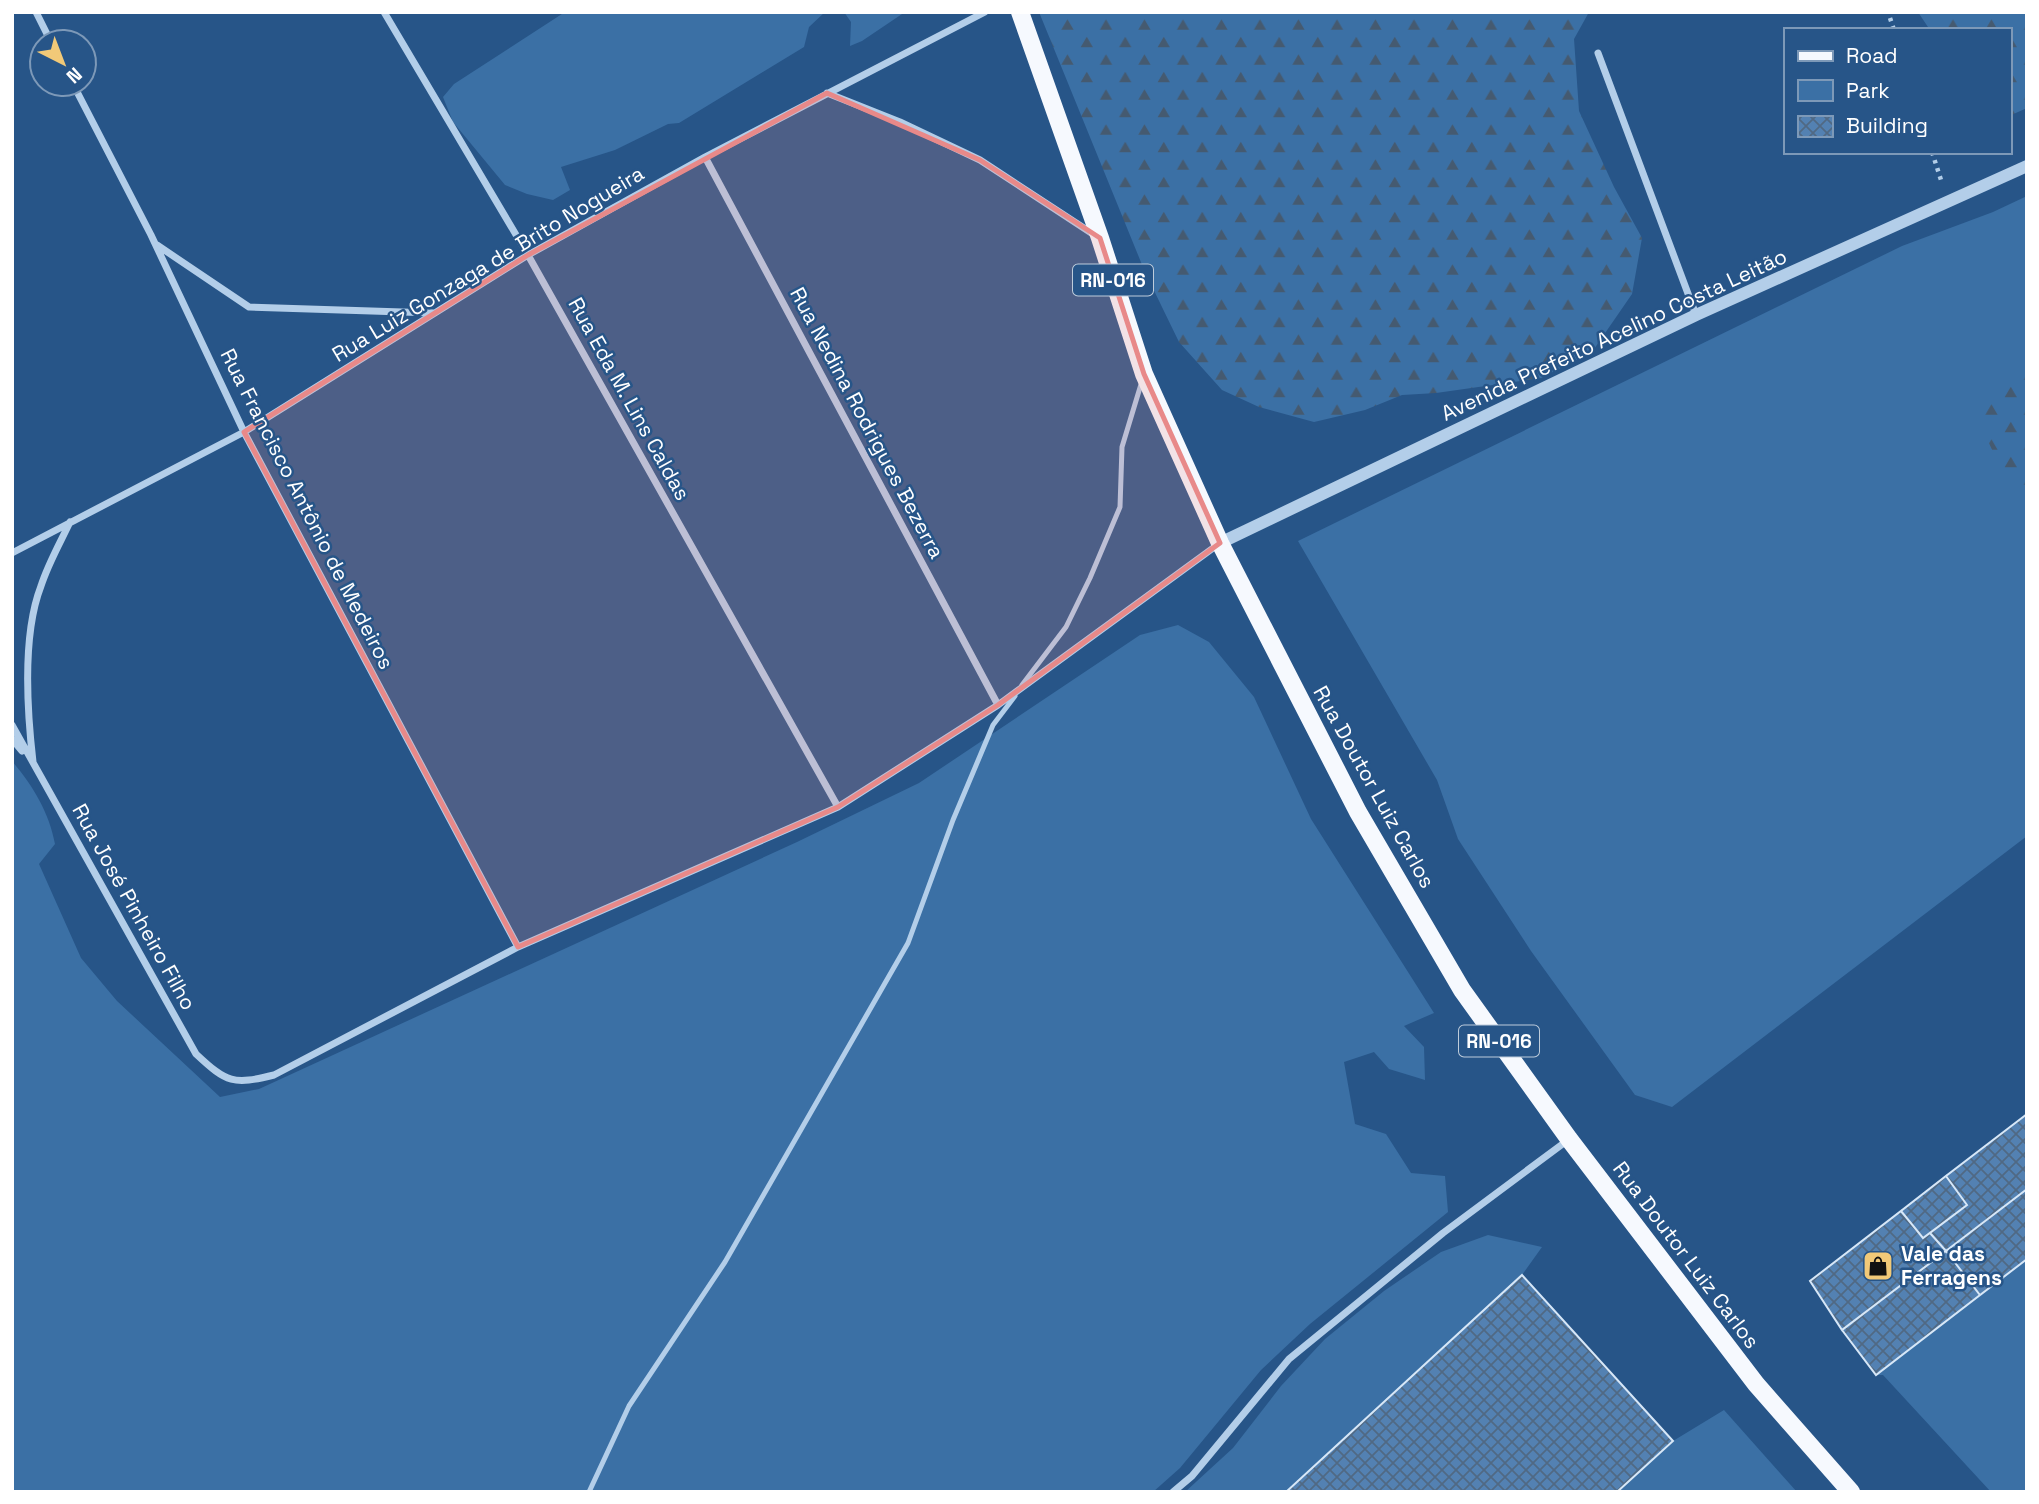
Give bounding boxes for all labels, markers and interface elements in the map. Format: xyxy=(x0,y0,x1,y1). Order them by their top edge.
north arrow xyxy=(28,28,98,98)
legend xyxy=(1784,28,2011,154)
text: Road xyxy=(1846,42,1898,69)
text: N xyxy=(61,62,87,89)
text: Park xyxy=(1846,77,1890,104)
text: Building xyxy=(1846,112,1928,139)
street label: Rua Luiz Gonzaga de Brito Nogueira xyxy=(327,160,649,368)
street label: Avenida Prefeito Acelino Costa Leitão xyxy=(1437,242,1791,427)
road number: RN-016 xyxy=(1073,264,1153,296)
street label: Rua Nedina Rodrigues Bezerra xyxy=(784,282,951,563)
street label: Rua Eda M. Lins Caldas xyxy=(562,293,696,505)
street label: Rua Francisco Antônio de Medeiros xyxy=(215,344,400,673)
street label: Rua Doutor Luiz Carlos xyxy=(1308,681,1441,893)
street label: Rua José Pinheiro Filho xyxy=(66,799,202,1015)
road number: RN-016 xyxy=(1459,1026,1539,1056)
street label: Rua Doutor Luiz Carlos xyxy=(1607,1156,1766,1354)
place label: Vale das Ferragens xyxy=(1901,1240,2002,1291)
shop icon: Vale das Ferragens xyxy=(1861,1249,1895,1283)

